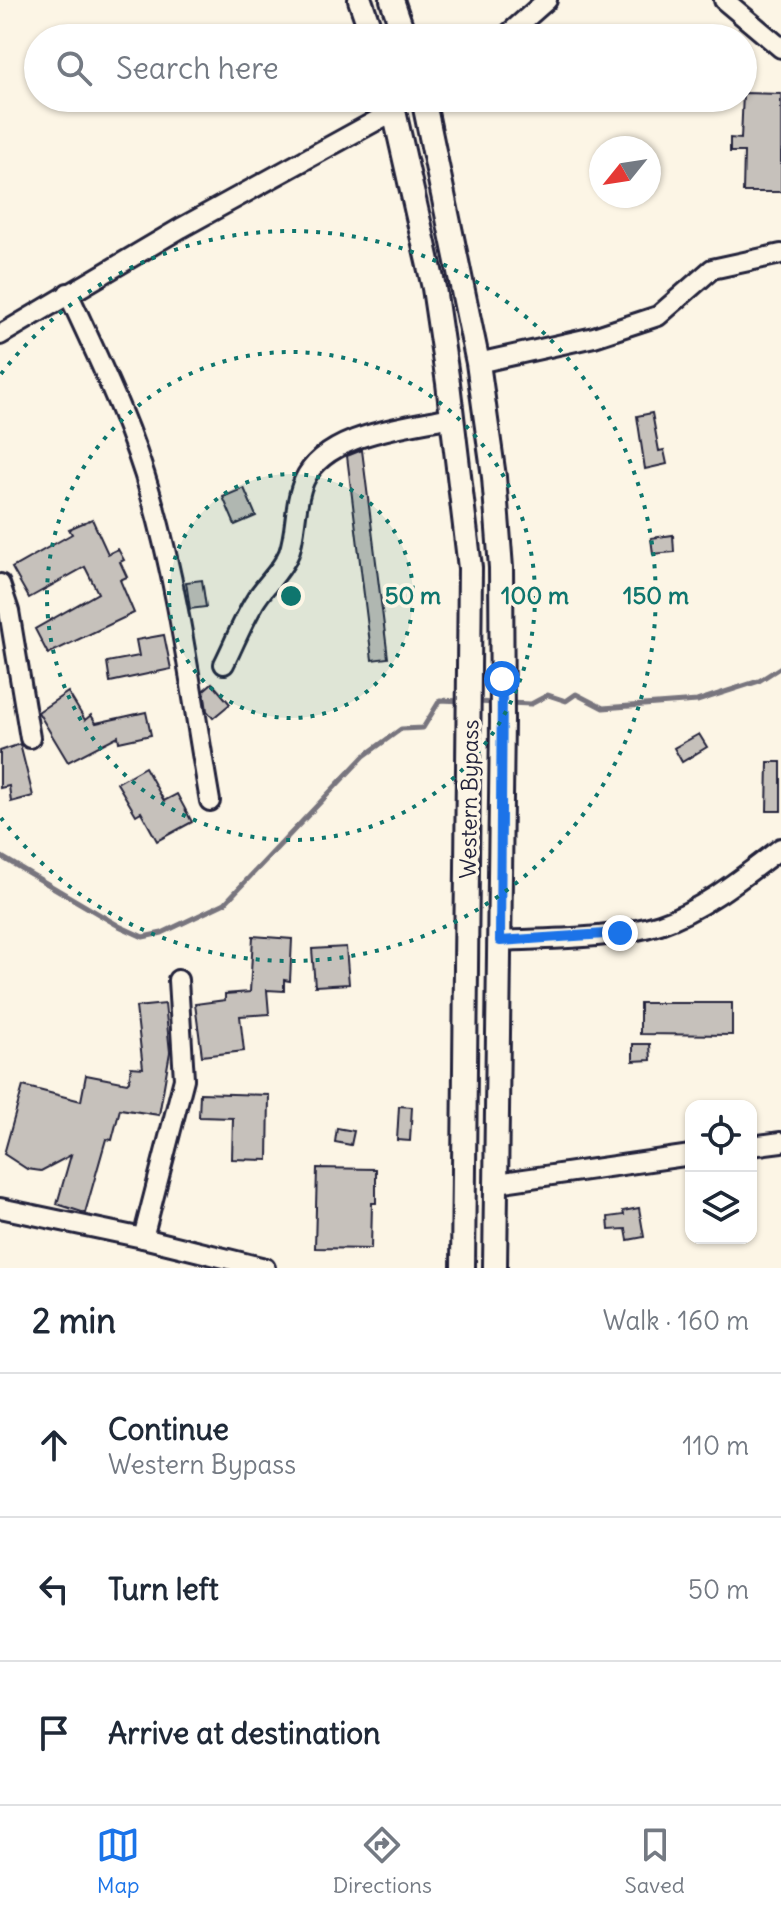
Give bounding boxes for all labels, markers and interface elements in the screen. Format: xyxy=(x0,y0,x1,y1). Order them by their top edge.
search box xyxy=(24,24,757,112)
icon: search xyxy=(52,46,96,90)
text: Search here xyxy=(116,49,279,87)
north arrow xyxy=(589,136,661,208)
text: 50 m xyxy=(385,580,441,610)
text: 100 m xyxy=(501,580,569,610)
text: 150 m xyxy=(623,580,689,610)
centre of rings xyxy=(277,582,305,610)
route start xyxy=(484,661,520,697)
street label: Western Bypass xyxy=(454,719,484,879)
route end xyxy=(602,915,638,951)
map controls xyxy=(685,1100,757,1244)
button: locate xyxy=(685,1100,757,1172)
button: layers xyxy=(685,1172,757,1244)
text: 2 min xyxy=(32,1299,116,1342)
text: Walk · 160 m xyxy=(603,1304,749,1337)
text: Continue xyxy=(108,1410,229,1448)
icon: ahead xyxy=(32,1423,76,1467)
text: 110 m xyxy=(682,1429,749,1462)
text: Western Bypass xyxy=(108,1448,296,1481)
icon: left xyxy=(32,1567,76,1611)
text: Turn left xyxy=(108,1570,219,1608)
text: 50 m xyxy=(688,1573,749,1606)
icon: arrive xyxy=(32,1711,76,1755)
text: Arrive at destination xyxy=(108,1714,380,1752)
tab: Map xyxy=(96,1823,140,1899)
tab: Directions xyxy=(333,1823,432,1899)
tab: Saved xyxy=(624,1823,685,1899)

